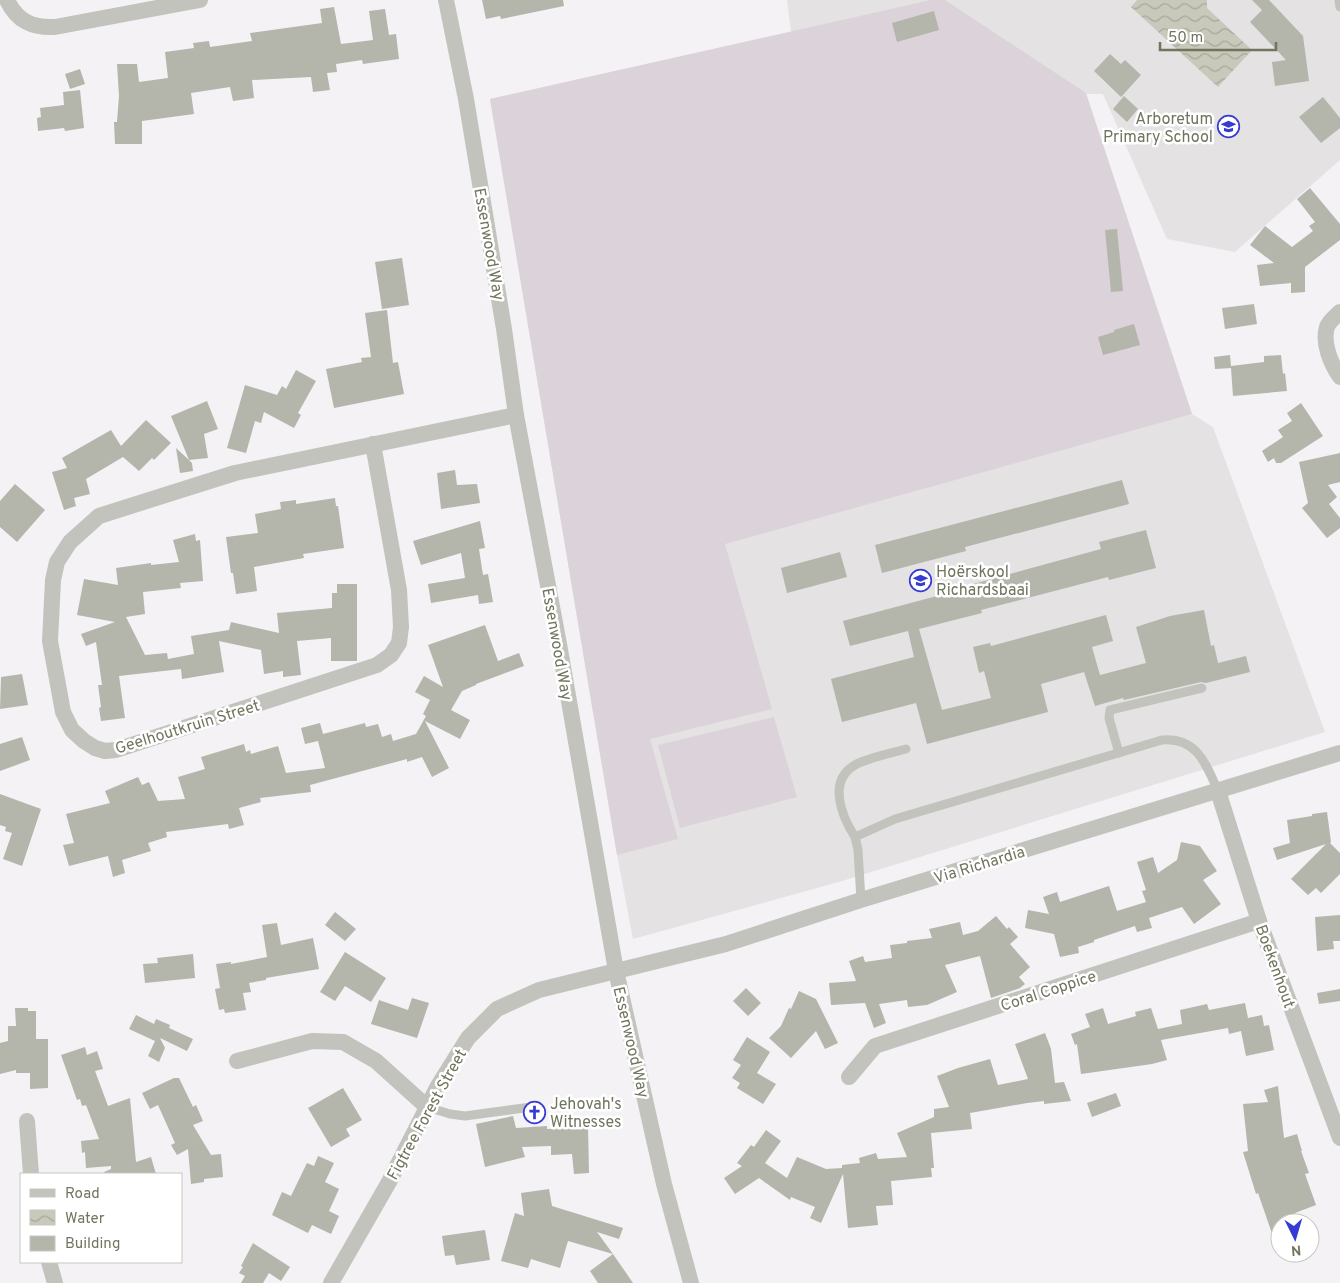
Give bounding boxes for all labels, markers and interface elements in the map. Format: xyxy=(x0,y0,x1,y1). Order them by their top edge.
scale bar xyxy=(1160,20,1276,52)
text: 50 m xyxy=(1168,29,1203,48)
place label: Arboretum Primary School xyxy=(1103,110,1213,148)
school or university icon: Arboretum Primary School xyxy=(1217,115,1241,139)
street label: Essenwood Way xyxy=(468,187,508,302)
place label: Hoërskool Richardsbaai xyxy=(936,563,1029,601)
school or university icon: Hoërskool Richardsbaai xyxy=(908,568,932,592)
street label: Essenwood Way xyxy=(536,587,576,702)
street label: Geelhoutkruin Street xyxy=(113,696,262,759)
street label: Via Richardia xyxy=(932,843,1028,889)
street label: Boekenhout xyxy=(1250,922,1298,1011)
street label: Coral Coppice xyxy=(998,967,1099,1017)
street label: Essenwood Way xyxy=(608,985,653,1100)
street label: Figtree Forest Street xyxy=(383,1046,472,1184)
place label: Jehovah's Witnesses xyxy=(550,1095,622,1133)
church icon: Jehovah's Witnesses xyxy=(522,1100,546,1124)
legend xyxy=(20,1173,182,1263)
text: Road xyxy=(65,1185,100,1204)
text: Water xyxy=(65,1210,105,1229)
north arrow xyxy=(1270,1213,1320,1263)
text: Building xyxy=(65,1235,120,1254)
text: N xyxy=(1290,1241,1302,1258)

